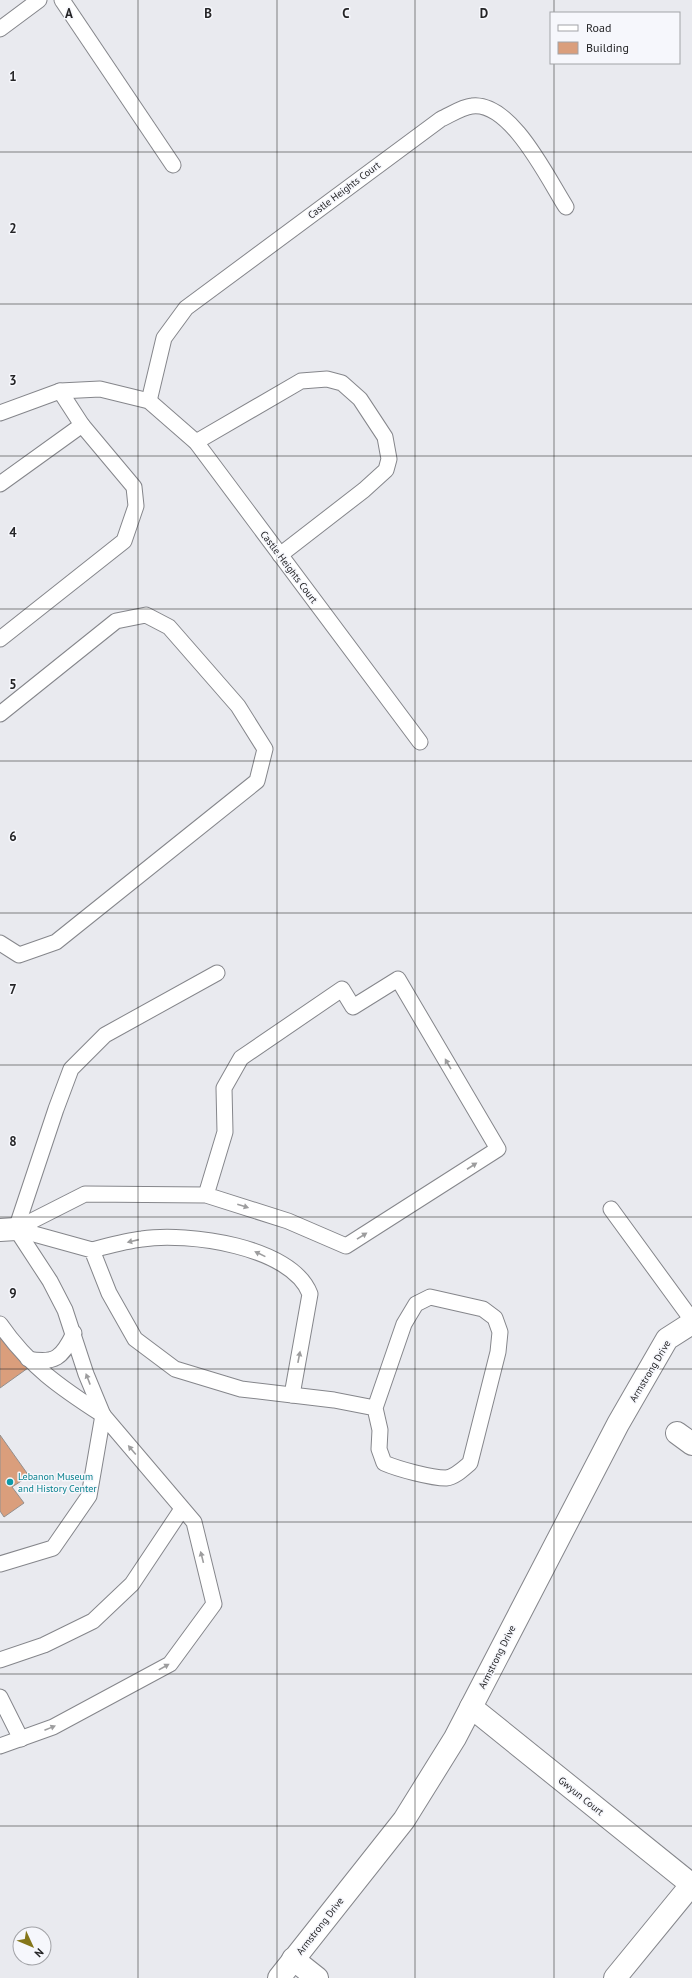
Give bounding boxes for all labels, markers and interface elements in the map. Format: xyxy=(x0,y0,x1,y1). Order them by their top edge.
text: A xyxy=(65,5,73,22)
text: B xyxy=(204,5,212,22)
text: C xyxy=(342,5,350,22)
text: D xyxy=(480,5,488,22)
legend xyxy=(550,12,680,64)
text: Road xyxy=(586,20,611,35)
text: Building xyxy=(586,40,629,55)
text: 1 xyxy=(9,68,17,85)
street label: Castle Heights Court xyxy=(305,158,383,222)
text: 2 xyxy=(9,220,17,237)
text: 3 xyxy=(9,372,17,389)
text: 4 xyxy=(9,524,17,541)
street label: Castle Heights Court xyxy=(257,528,321,606)
text: 5 xyxy=(9,676,17,693)
text: 6 xyxy=(9,828,17,845)
text: 7 xyxy=(9,981,17,998)
one-way arrow xyxy=(445,1058,452,1070)
text: 8 xyxy=(9,1133,17,1150)
one-way arrow xyxy=(467,1162,477,1170)
one-way arrow xyxy=(237,1203,249,1209)
one-way arrow xyxy=(356,1232,368,1239)
one-way arrow xyxy=(127,1238,139,1244)
one-way arrow xyxy=(255,1250,266,1257)
text: 9 xyxy=(9,1285,17,1302)
street label: Armstrong Drive xyxy=(626,1338,674,1404)
one-way arrow xyxy=(296,1351,302,1363)
one-way arrow xyxy=(85,1373,91,1385)
one-way arrow xyxy=(128,1445,137,1456)
place label: Lebanon Museum and History Center xyxy=(18,1470,97,1495)
marker: Lebanon Museum and History Center xyxy=(5,1477,15,1487)
one-way arrow xyxy=(199,1550,205,1563)
street label: Armstrong Drive xyxy=(475,1623,519,1691)
one-way arrow xyxy=(159,1664,170,1670)
one-way arrow xyxy=(44,1725,56,1731)
street label: Gwyun Court xyxy=(556,1774,607,1819)
street label: Armstrong Drive xyxy=(293,1895,347,1957)
north arrow xyxy=(12,1926,52,1966)
text: N xyxy=(32,1945,47,1960)

